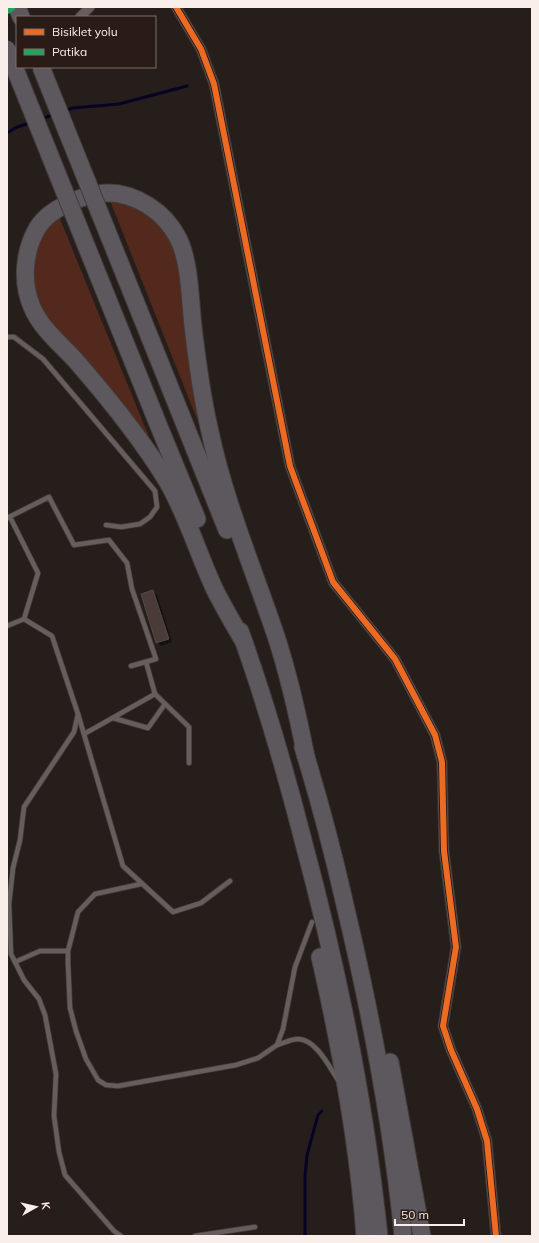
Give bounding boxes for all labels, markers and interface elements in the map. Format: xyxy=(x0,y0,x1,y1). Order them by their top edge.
legend xyxy=(16,16,156,68)
text: Bisiklet yolu xyxy=(52,24,118,39)
text: Patika xyxy=(52,44,87,59)
north arrow xyxy=(16,1187,56,1227)
text: K xyxy=(38,1201,53,1211)
scale bar xyxy=(395,1201,464,1227)
text: 50 m xyxy=(401,1207,429,1222)

